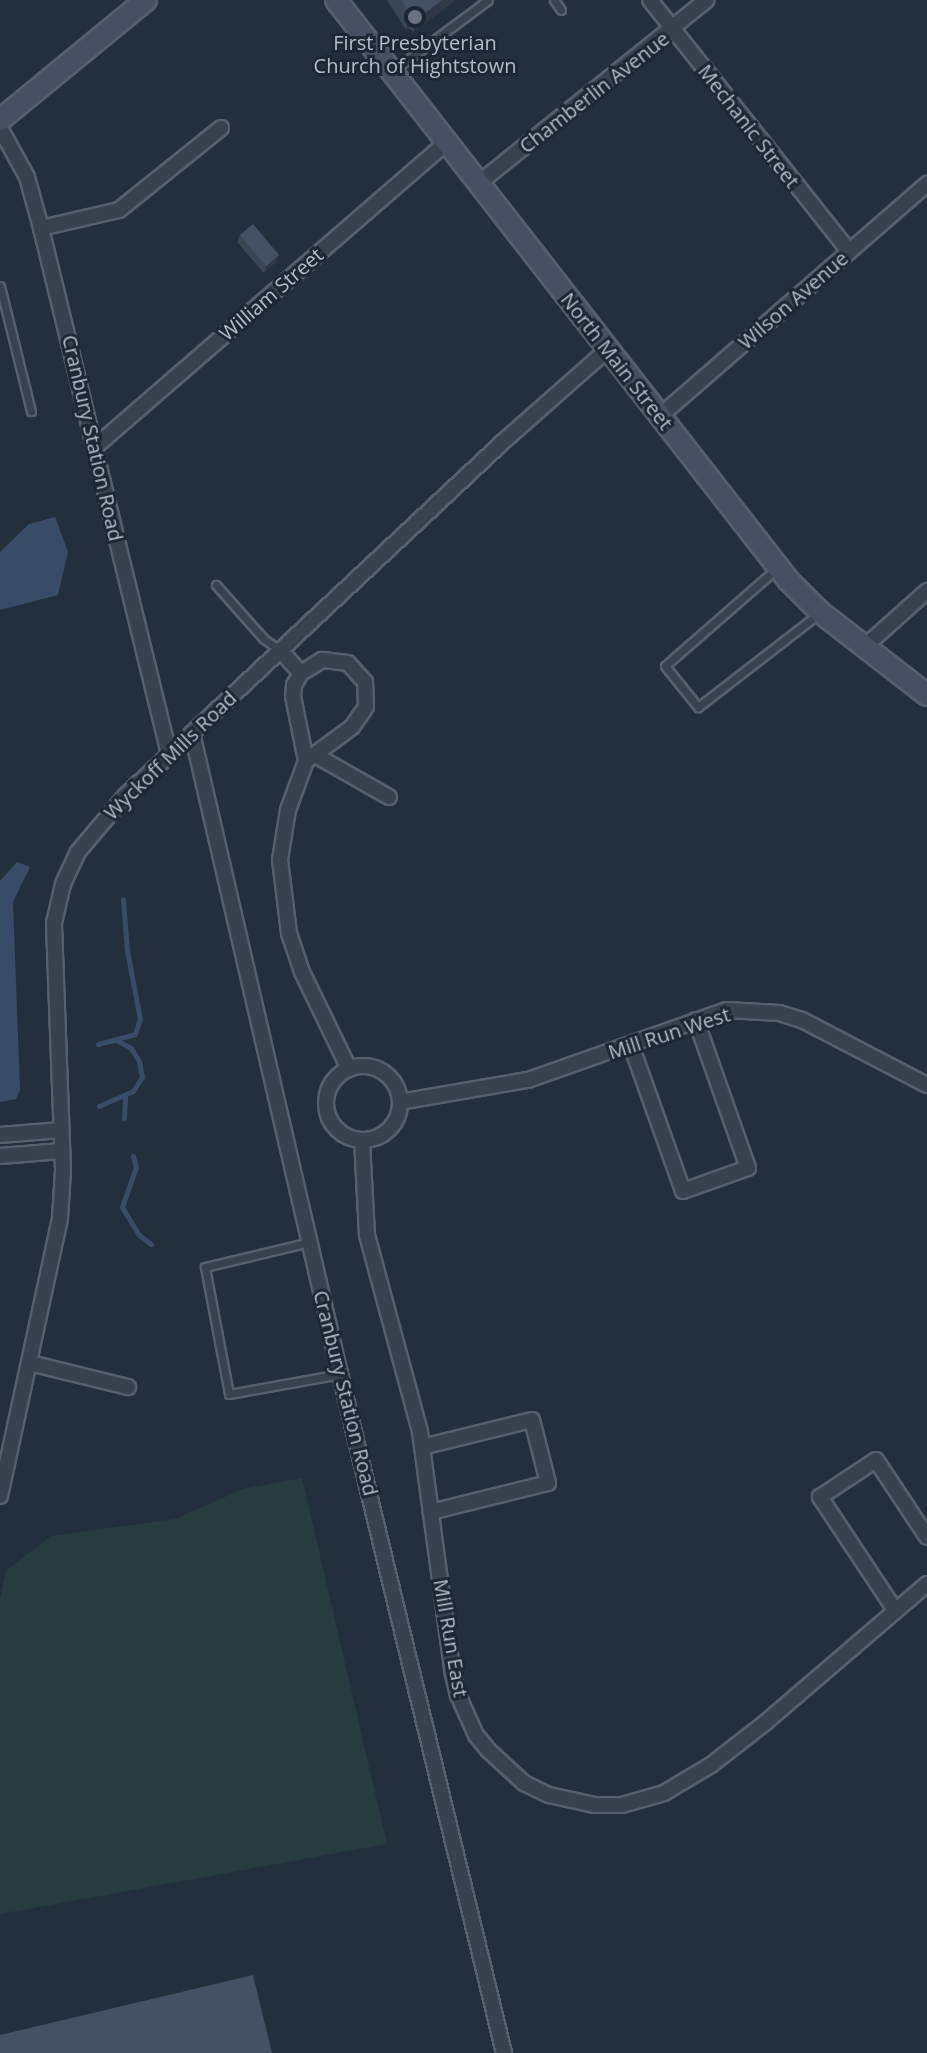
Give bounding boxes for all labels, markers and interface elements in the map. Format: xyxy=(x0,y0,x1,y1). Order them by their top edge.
marker: First Presbyterian Church of Hightstown xyxy=(406,8,424,26)
street label: Chamberlin Avenue xyxy=(514,26,674,158)
place label: First Presbyterian Church of Hightstown xyxy=(314,30,516,77)
street label: Mechanic Street xyxy=(693,59,805,193)
street label: William Street xyxy=(214,243,328,345)
street label: Wilson Avenue xyxy=(733,246,853,354)
street label: North Main Street xyxy=(556,288,678,434)
street label: Cranbury Station Road xyxy=(58,333,128,543)
street label: Wyckoff Mills Road xyxy=(99,686,241,824)
street label: Mill Run West xyxy=(605,1002,733,1064)
street label: Cranbury Station Road xyxy=(309,1288,383,1498)
street label: Mill Run East xyxy=(429,1577,473,1699)

